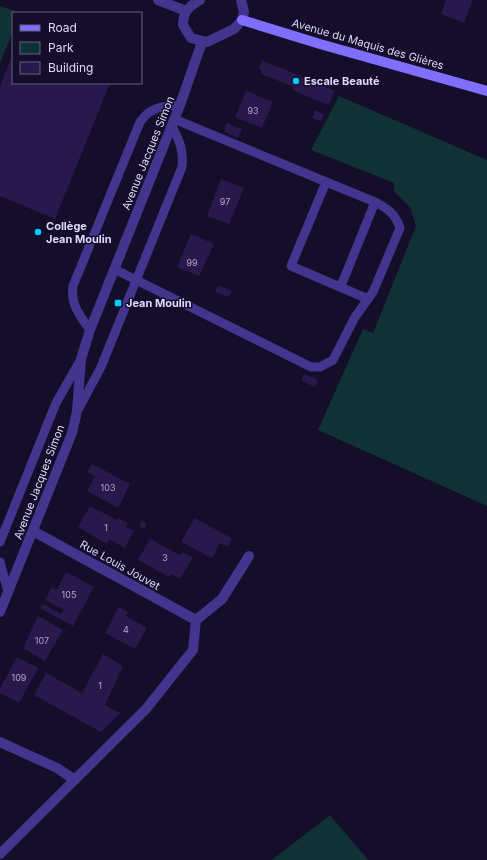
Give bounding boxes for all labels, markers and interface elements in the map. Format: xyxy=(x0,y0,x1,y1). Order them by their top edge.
legend xyxy=(12,12,142,84)
street label: Avenue du Maquis des Glières xyxy=(291,16,446,72)
text: Road xyxy=(48,20,77,35)
text: Park xyxy=(48,40,74,55)
text: Building xyxy=(48,60,93,75)
place label: Escale Beauté xyxy=(304,74,380,88)
marker: Escale Beauté xyxy=(291,76,301,86)
street label: Avenue Jacques Simon xyxy=(119,94,177,212)
house number: 93 xyxy=(247,105,259,116)
house number: 97 xyxy=(220,196,230,207)
place label: Collège Jean Moulin xyxy=(46,219,112,246)
marker: Collège Jean Moulin xyxy=(33,227,43,237)
house number: 99 xyxy=(186,257,198,268)
place label: Jean Moulin xyxy=(126,296,192,310)
marker: Jean Moulin xyxy=(113,298,123,308)
street label: Avenue Jacques Simon xyxy=(11,423,67,541)
house number: 103 xyxy=(101,482,116,493)
house number: 1 xyxy=(104,522,108,533)
street label: Rue Louis Jouvet xyxy=(78,537,163,593)
house number: 3 xyxy=(162,552,168,563)
house number: 105 xyxy=(62,589,76,600)
house number: 4 xyxy=(123,624,129,635)
house number: 107 xyxy=(35,635,49,646)
house number: 109 xyxy=(12,672,27,683)
house number: 1 xyxy=(98,680,102,691)

